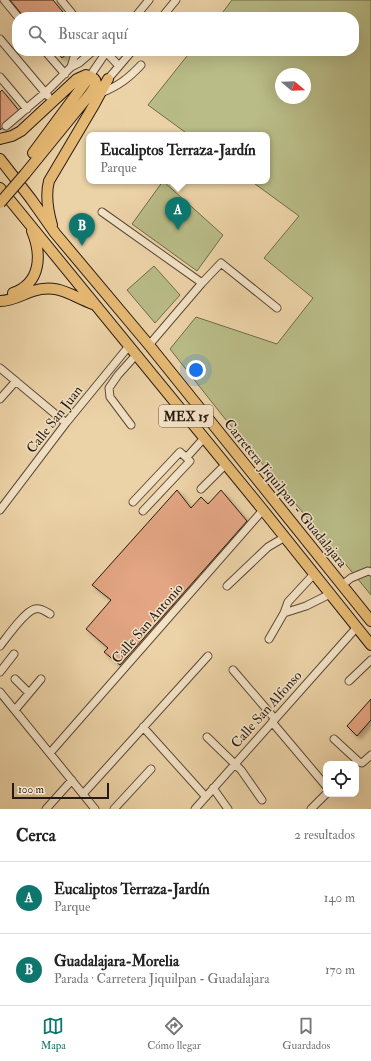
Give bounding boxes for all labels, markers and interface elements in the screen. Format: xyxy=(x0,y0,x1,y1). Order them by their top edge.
search box xyxy=(12,12,359,56)
icon: search xyxy=(26,23,48,45)
text: Buscar aquí xyxy=(58,25,127,44)
north arrow xyxy=(275,68,311,104)
popup xyxy=(86,132,270,184)
text: Eucaliptos Terraza-Jardín xyxy=(100,141,256,160)
text: Parque xyxy=(100,160,137,176)
pin: A xyxy=(165,197,191,230)
pin: B xyxy=(69,213,95,246)
your location xyxy=(186,360,206,380)
street label: Calle San Juan xyxy=(23,382,86,457)
road number: MEX 15 xyxy=(159,405,213,427)
street label: Carretera Jiquilpan - Guadalajara xyxy=(220,416,351,572)
street label: Calle San Antonio xyxy=(108,580,187,667)
street label: Calle San Alfonso xyxy=(227,667,306,751)
map controls xyxy=(323,761,359,797)
button: locate xyxy=(323,761,359,797)
scale bar xyxy=(12,781,109,800)
text: 100 m xyxy=(18,783,44,796)
text: Cerca xyxy=(16,825,56,846)
text: 2 resultados xyxy=(294,827,355,843)
text: Eucaliptos Terraza-Jardín xyxy=(54,880,210,899)
text: A xyxy=(25,890,33,906)
text: 140 m xyxy=(324,890,355,906)
text: Parque xyxy=(54,899,90,915)
text: Guadalajara-Morelia xyxy=(54,952,179,971)
text: B xyxy=(25,962,33,978)
text: 170 m xyxy=(325,962,355,978)
text: Parada · Carretera Jiquilpan - Guadalajara xyxy=(54,971,269,987)
tab: Mapa xyxy=(41,1015,66,1052)
tab: Cómo llegar xyxy=(147,1015,201,1052)
tab: Guardados xyxy=(282,1015,330,1052)

